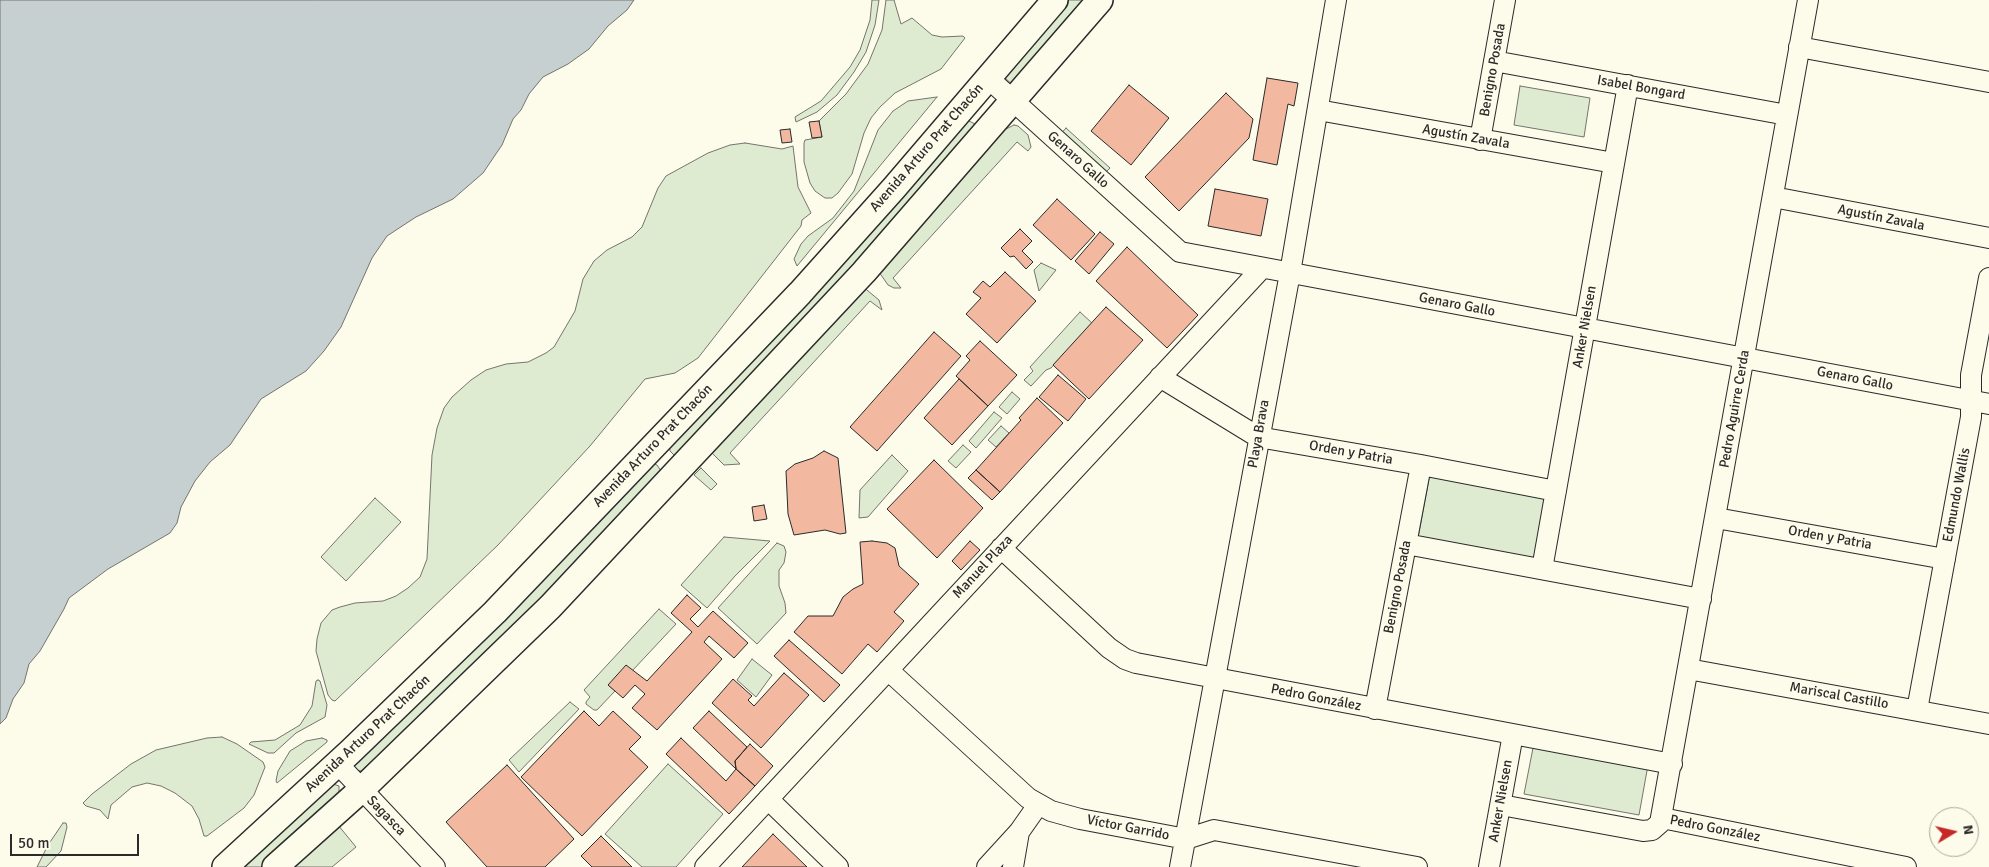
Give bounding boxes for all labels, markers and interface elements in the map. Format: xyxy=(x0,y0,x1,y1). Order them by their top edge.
street label: Benigno Posada xyxy=(1476,22,1510,118)
street label: Isabel Bongard xyxy=(1596,72,1686,104)
street label: Avenida Arturo Prat Chacón xyxy=(867,80,987,216)
street label: Agustín Zavala xyxy=(1421,121,1511,153)
street label: Genaro Gallo xyxy=(1044,128,1112,192)
street label: Agustín Zavala xyxy=(1836,201,1926,235)
street label: Anker Nielsen xyxy=(1569,284,1601,370)
street label: Genaro Gallo xyxy=(1417,289,1497,321)
street label: Pedro Aguirre Cerda xyxy=(1716,349,1754,469)
street label: Genaro Gallo xyxy=(1815,363,1895,395)
street label: Avenida Arturo Prat Chacón xyxy=(590,381,716,511)
street label: Playa Brava xyxy=(1245,398,1273,470)
street label: Orden y Patria xyxy=(1308,437,1394,469)
street label: Edmundo Wallis xyxy=(1940,446,1974,544)
street label: Orden y Patria xyxy=(1787,522,1873,554)
street label: Manuel Plaza xyxy=(949,532,1017,602)
street label: Benigno Posada xyxy=(1381,539,1415,635)
street label: Avenida Arturo Prat Chacón xyxy=(302,672,434,796)
street label: Mariscal Castillo xyxy=(1788,679,1890,713)
street label: Pedro González xyxy=(1269,681,1363,715)
street label: Anker Nielsen xyxy=(1485,758,1517,844)
street label: Sagasca xyxy=(363,792,409,840)
north arrow xyxy=(1929,807,1979,857)
street label: Víctor Garrido xyxy=(1085,812,1171,844)
street label: Pedro González xyxy=(1668,812,1762,846)
scale bar xyxy=(12,824,141,856)
text: N xyxy=(1959,824,1977,836)
text: 50 m xyxy=(18,834,49,852)

